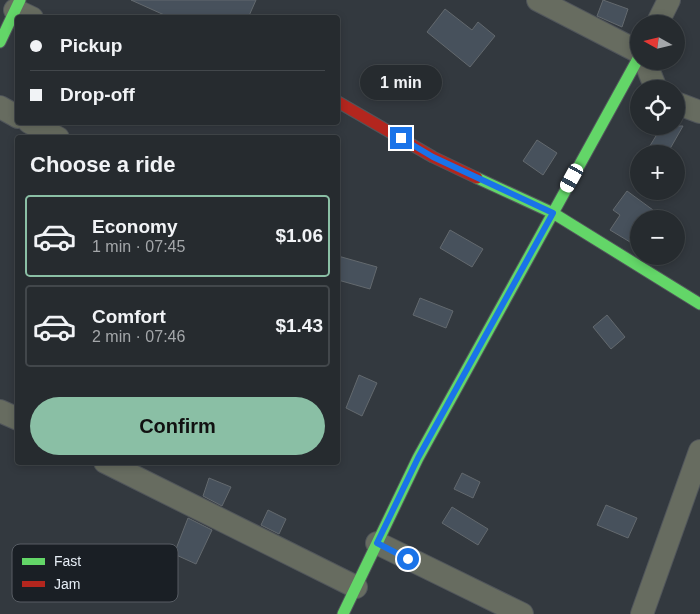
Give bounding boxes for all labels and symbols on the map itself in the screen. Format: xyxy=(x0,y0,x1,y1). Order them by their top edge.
north arrow xyxy=(630,15,685,70)
callout: 1 min xyxy=(360,66,442,100)
route end xyxy=(390,127,412,149)
car xyxy=(558,161,585,195)
legend xyxy=(12,544,178,602)
route start xyxy=(397,548,419,570)
text: Fast xyxy=(54,553,81,569)
text: Jam xyxy=(54,576,80,592)

